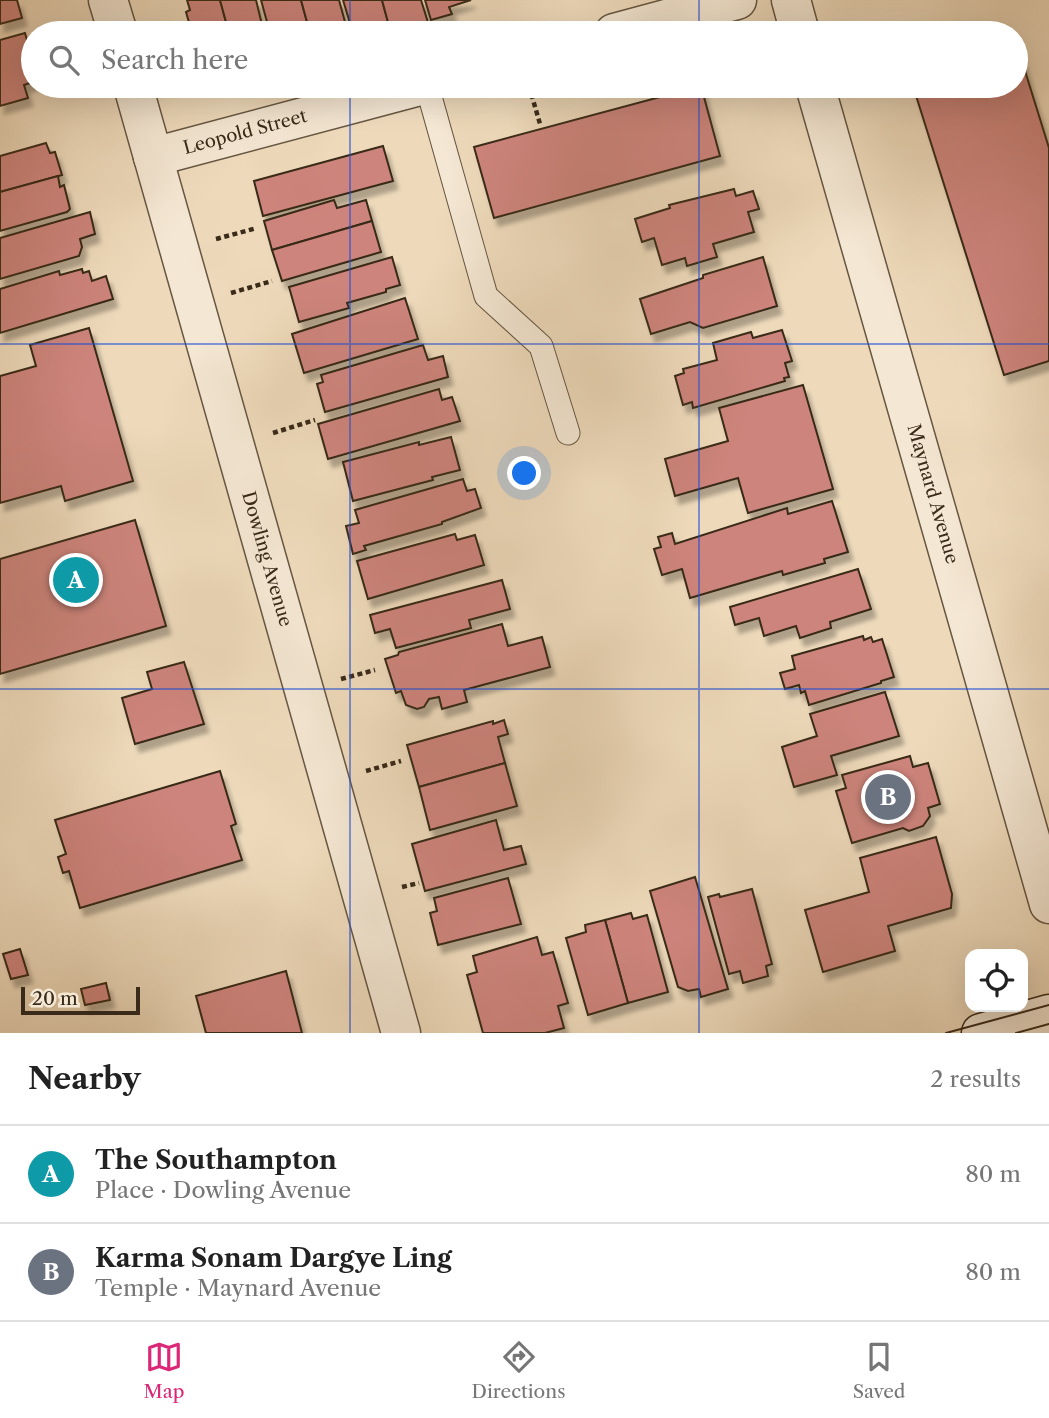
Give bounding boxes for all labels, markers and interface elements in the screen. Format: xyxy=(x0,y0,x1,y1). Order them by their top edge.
search box xyxy=(21,21,1028,98)
icon: search xyxy=(45,41,83,79)
text: Search here xyxy=(101,44,248,76)
street label: Leopold Street xyxy=(181,105,310,159)
street label: Maynard Avenue xyxy=(903,422,963,566)
your location xyxy=(507,456,541,490)
street label: Dowling Avenue xyxy=(237,489,297,629)
pin: A xyxy=(53,554,99,606)
pin: B xyxy=(865,771,911,823)
map controls xyxy=(965,949,1028,1012)
button: locate xyxy=(965,949,1028,1012)
scale bar xyxy=(21,984,140,1016)
text: 20 m xyxy=(32,987,78,1010)
text: Nearby xyxy=(28,1060,141,1097)
text: 2 results xyxy=(930,1065,1021,1093)
text: The Southampton xyxy=(95,1144,337,1176)
text: A xyxy=(42,1160,60,1188)
text: 80 m xyxy=(965,1160,1021,1188)
text: Place · Dowling Avenue xyxy=(95,1176,351,1204)
text: Karma Sonam Dargye Ling xyxy=(95,1242,452,1274)
text: B xyxy=(42,1258,60,1286)
text: 80 m xyxy=(965,1258,1021,1286)
text: Temple · Maynard Avenue xyxy=(95,1274,381,1302)
tab: Map xyxy=(144,1338,184,1403)
tab: Directions xyxy=(472,1338,565,1403)
tab: Saved xyxy=(853,1338,905,1403)

